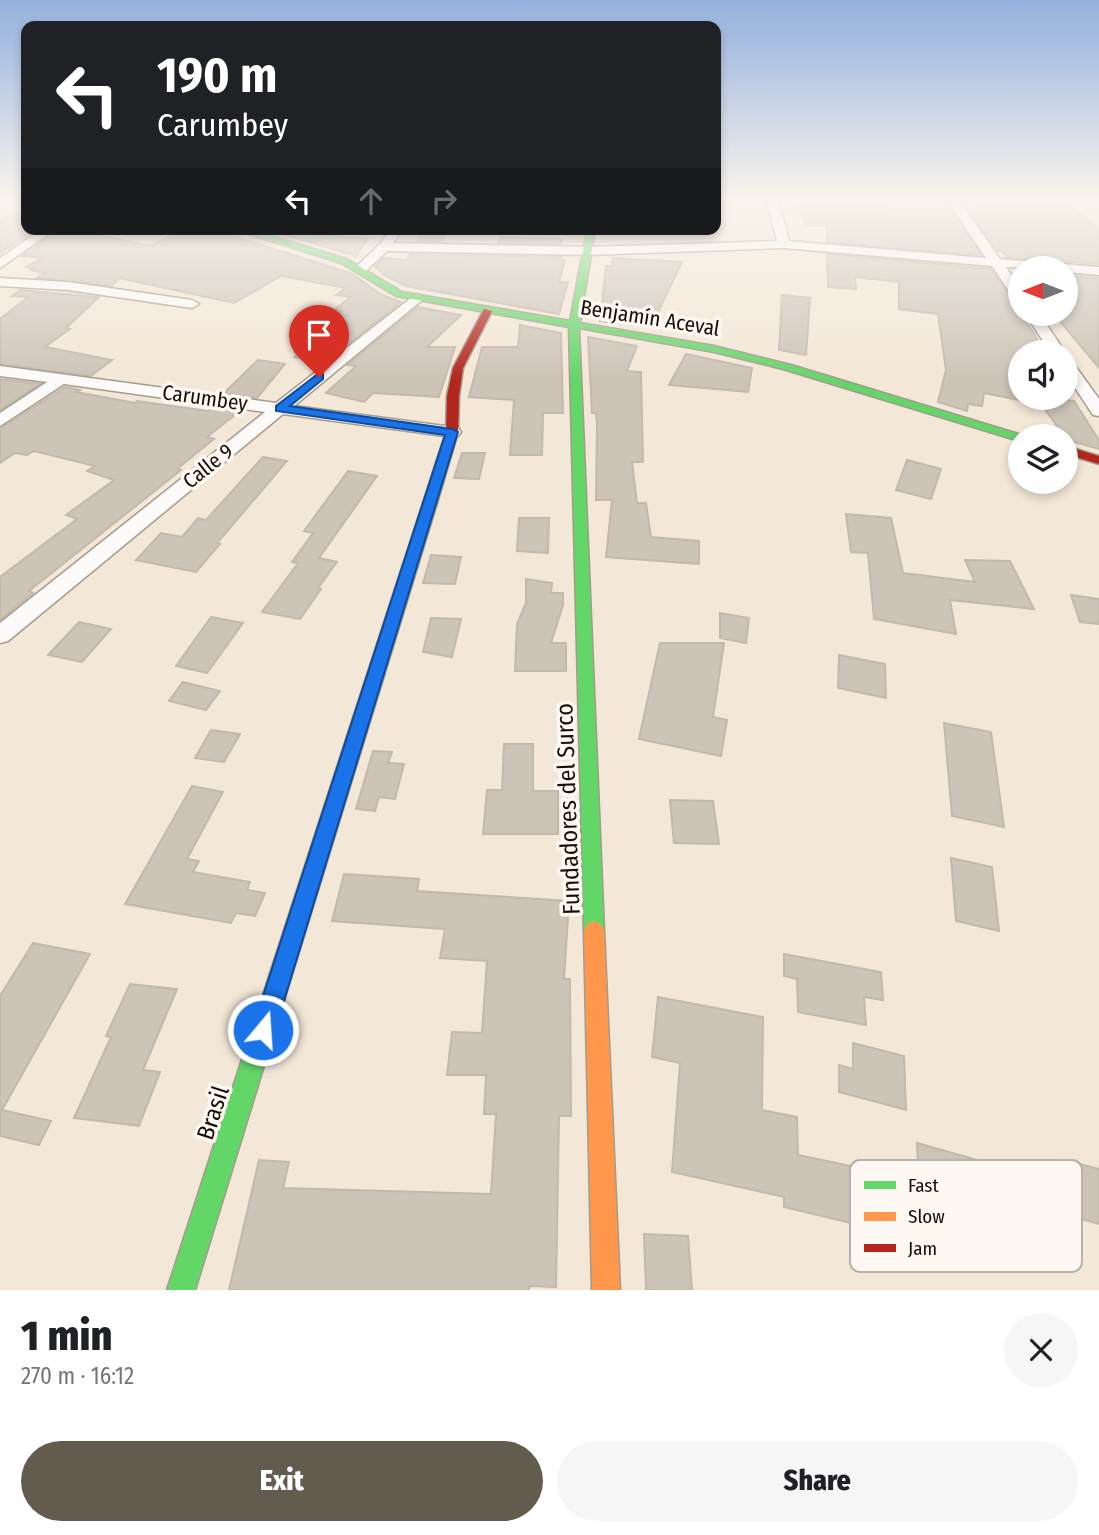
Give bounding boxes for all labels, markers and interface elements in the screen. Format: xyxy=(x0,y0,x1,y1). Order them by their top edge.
text: 190 m xyxy=(157,46,277,105)
icon: left xyxy=(42,49,133,140)
text: Carumbey xyxy=(157,106,288,144)
icon: left xyxy=(279,182,317,220)
icon: ahead xyxy=(352,182,390,220)
icon: right xyxy=(425,182,463,220)
north arrow xyxy=(1008,256,1078,326)
map controls xyxy=(1008,256,1078,494)
street label: Benjamín Aceval xyxy=(579,294,722,342)
pin xyxy=(289,305,349,377)
icon: arrive xyxy=(300,316,338,354)
button: sound xyxy=(1008,340,1078,410)
street label: Carumbey xyxy=(161,379,250,417)
button: layers xyxy=(1008,424,1078,494)
street label: Calle 9 xyxy=(178,438,238,494)
street label: Fundadores del Surco xyxy=(550,703,586,915)
position arrow xyxy=(226,993,300,1067)
street label: Brasil xyxy=(191,1083,235,1143)
legend xyxy=(850,1160,1082,1272)
text: Fast xyxy=(908,1174,939,1197)
text: Slow xyxy=(908,1205,945,1228)
text: Jam xyxy=(908,1237,937,1260)
text: 1 min xyxy=(21,1311,112,1361)
button: close xyxy=(1004,1313,1078,1387)
text: 270 m · 16:12 xyxy=(21,1362,134,1390)
button: Exit xyxy=(21,1441,543,1521)
button: Share xyxy=(557,1441,1078,1521)

